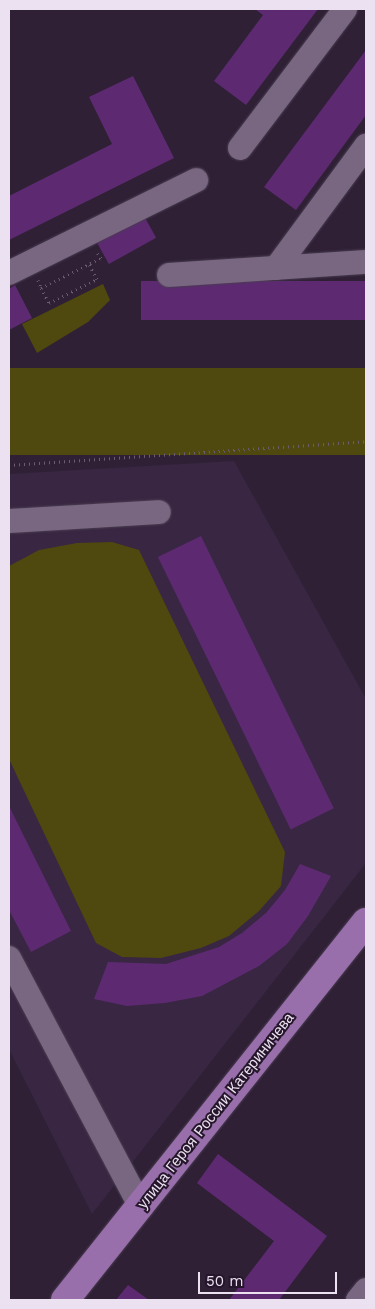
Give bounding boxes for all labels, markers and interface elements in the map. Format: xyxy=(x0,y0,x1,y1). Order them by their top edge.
street label: улица Героя России Катериничева xyxy=(134,1009,298,1213)
scale bar xyxy=(200,1262,339,1294)
text: 50 m xyxy=(206,1272,243,1290)

